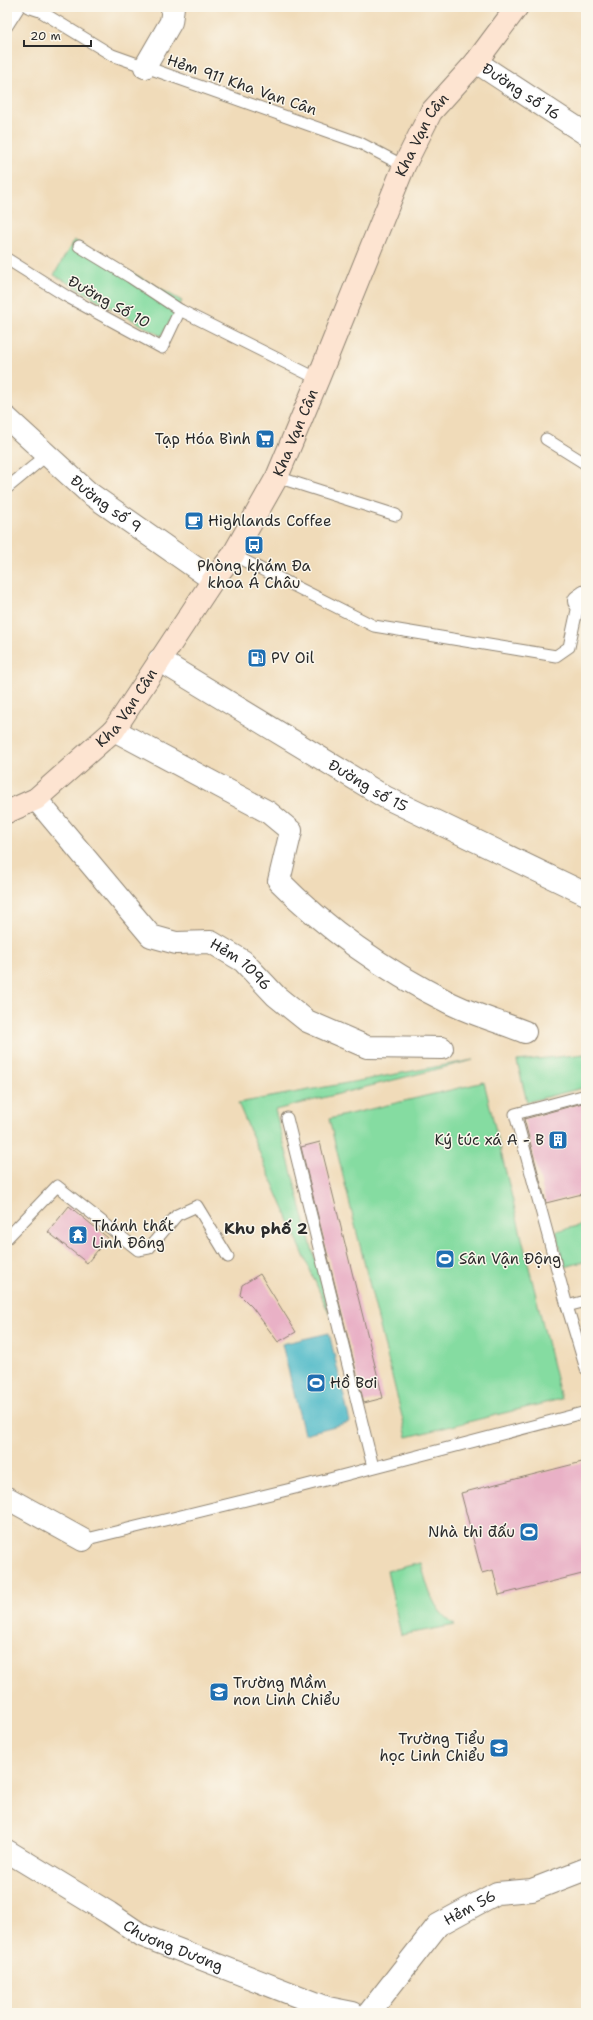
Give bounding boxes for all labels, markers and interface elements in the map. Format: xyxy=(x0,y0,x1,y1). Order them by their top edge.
scale bar xyxy=(24,22,91,48)
text: 20 m xyxy=(30,28,61,44)
street label: Hẻm 911 Kha Vạn Cân xyxy=(164,50,320,120)
street label: Đường số 16 xyxy=(478,59,564,125)
street label: Kha Vạn Cân xyxy=(391,89,453,180)
street label: Đường Số 10 xyxy=(64,271,154,333)
street label: Kha Vạn Cân xyxy=(268,386,323,480)
supermarket icon: Tạp Hóa Bình xyxy=(254,428,276,450)
place label: Tạp Hóa Bình xyxy=(155,429,251,449)
street label: Đường số 9 xyxy=(66,471,145,537)
cafe icon: Highlands Coffee xyxy=(183,510,205,532)
place label: Highlands Coffee xyxy=(208,511,331,531)
bus stop icon: Phòng khám Đa khoa Á Châu xyxy=(243,534,265,556)
place label: Phòng khám Đa khoa Á Châu xyxy=(197,556,312,593)
fuel station icon: PV Oil xyxy=(246,647,268,669)
place label: PV Oil xyxy=(271,648,315,668)
street label: Kha Vạn Cân xyxy=(91,665,162,752)
street label: Đường số 15 xyxy=(324,755,411,817)
street label: Hẻm 1096 xyxy=(206,934,276,995)
building icon: Ký túc xá A - B xyxy=(547,1129,569,1151)
place label: Ký túc xá A - B xyxy=(434,1130,544,1150)
place label: Thánh thất Linh Đông xyxy=(92,1216,174,1253)
district label: Khu phố 2 xyxy=(224,1218,308,1239)
temple icon: Thánh thất Linh Đông xyxy=(67,1224,89,1246)
sports icon: Sân Vận Động xyxy=(434,1248,456,1270)
place label: Sân Vận Động xyxy=(459,1249,561,1269)
sports icon: Hồ Bơi xyxy=(305,1372,327,1394)
place label: Hồ Bơi xyxy=(330,1373,378,1393)
sports icon: Nhà thi đấu xyxy=(518,1521,540,1543)
place label: Nhà thi đấu xyxy=(428,1522,515,1542)
place label: Trường Mầm non Linh Chiểu xyxy=(233,1673,340,1710)
school or university icon: Trường Mầm non Linh Chiểu xyxy=(208,1681,230,1703)
place label: Trường Tiểu học Linh Chiểu xyxy=(379,1729,485,1766)
school or university icon: Trường Tiểu học Linh Chiểu xyxy=(488,1737,510,1759)
street label: Hẻm 56 xyxy=(440,1885,499,1930)
street label: Chương Dương xyxy=(119,1915,226,1976)

